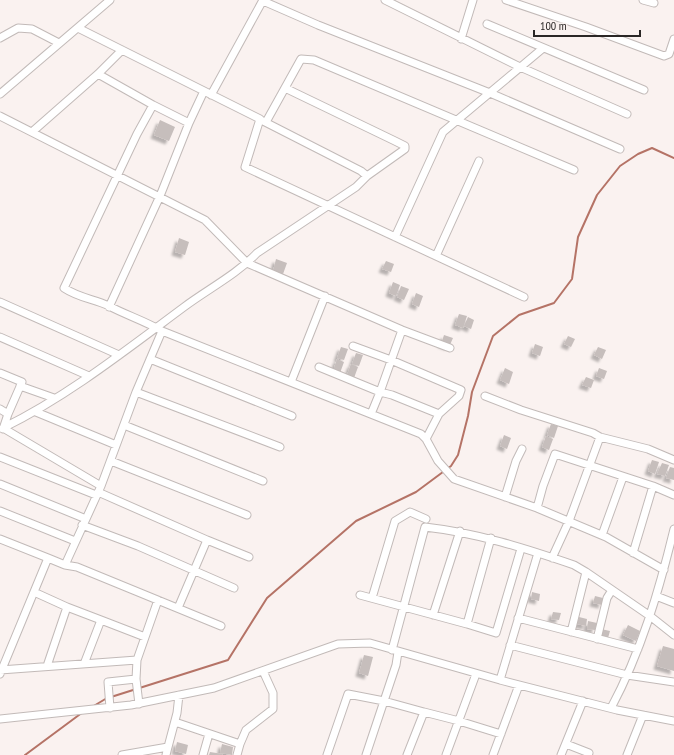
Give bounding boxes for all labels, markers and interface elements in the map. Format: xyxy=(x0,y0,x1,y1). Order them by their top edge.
scale bar xyxy=(534,12,640,38)
text: 100 m xyxy=(540,18,567,33)

